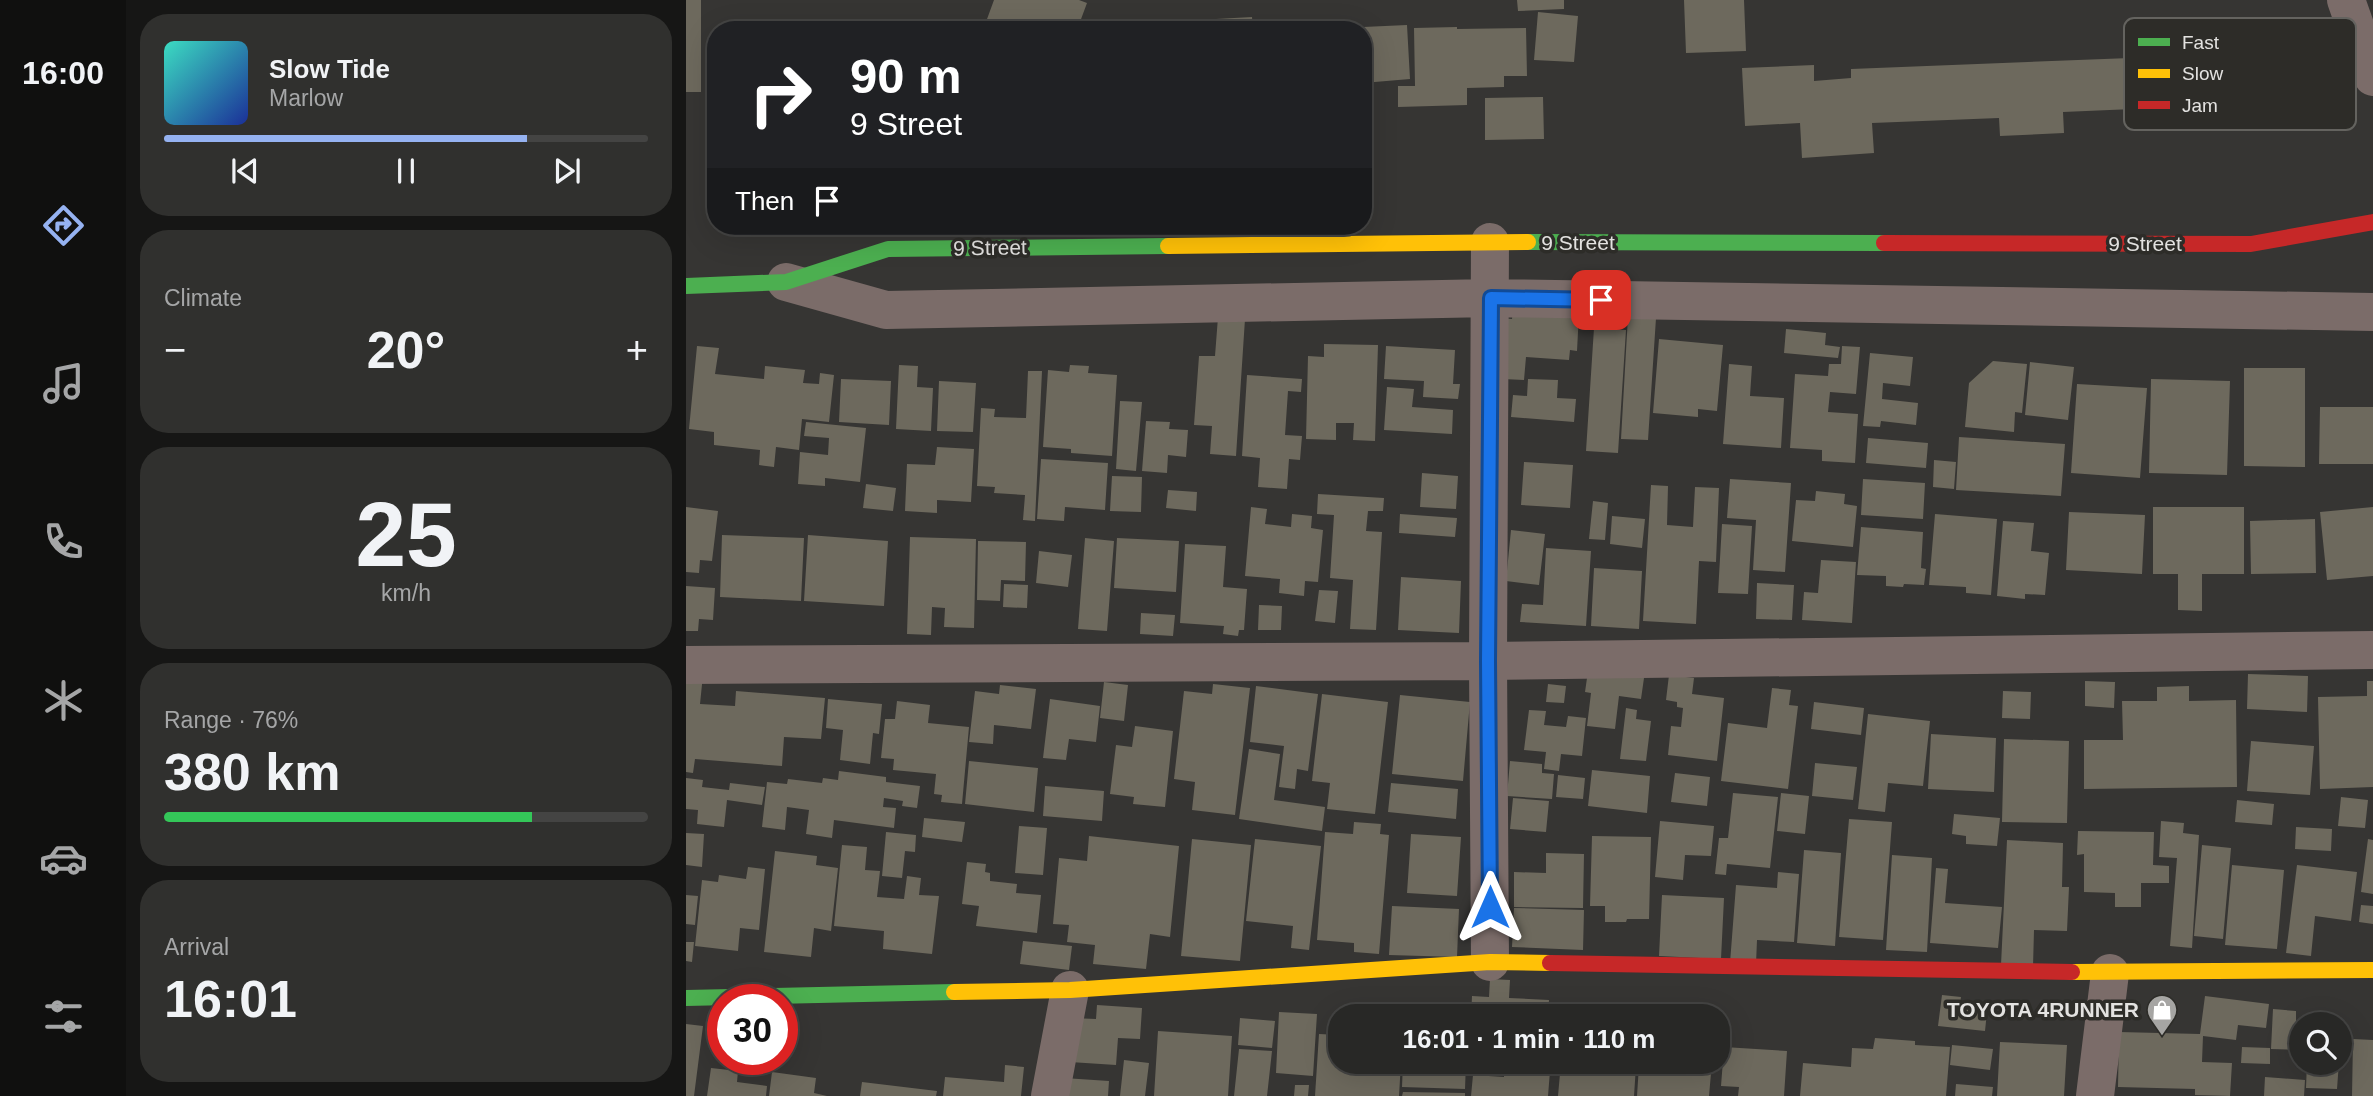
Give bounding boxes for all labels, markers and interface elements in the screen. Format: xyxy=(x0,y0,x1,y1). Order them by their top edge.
legend xyxy=(2124,18,2356,130)
text: Fast xyxy=(2182,32,2220,53)
icon: right xyxy=(735,49,826,140)
text: 90 m xyxy=(850,49,962,103)
text: Slow Tide xyxy=(269,54,390,84)
text: 16:00 xyxy=(22,55,104,91)
text: Slow xyxy=(2182,63,2223,84)
text: Marlow xyxy=(269,85,343,111)
text: Jam xyxy=(2182,95,2218,116)
text: 9 Street xyxy=(850,106,962,142)
icon: previous xyxy=(226,152,264,190)
icon: pause xyxy=(387,152,425,190)
icon: next xyxy=(548,152,586,190)
icon: arrive xyxy=(808,182,846,220)
text: Then xyxy=(735,186,794,216)
icon: directions xyxy=(39,201,88,250)
street label: 9 Street xyxy=(1541,231,1615,254)
street label: 9 Street xyxy=(2108,232,2182,255)
street label: 9 Street xyxy=(953,235,1027,260)
pin xyxy=(1571,270,1631,330)
icon: arrive xyxy=(1582,281,1620,319)
text: Climate xyxy=(164,285,242,311)
text: 20° xyxy=(367,321,445,379)
text: − xyxy=(164,329,186,371)
text: + xyxy=(626,329,648,371)
icon: music xyxy=(39,359,88,408)
text: 25 xyxy=(355,484,457,585)
icon: phone xyxy=(39,517,88,566)
text: km/h xyxy=(381,580,431,606)
icon: climate xyxy=(39,676,88,725)
text: Range · 76% xyxy=(164,707,298,733)
text: 380 km xyxy=(164,743,340,801)
icon: car xyxy=(39,834,88,883)
position arrow xyxy=(1453,870,1527,944)
text: Arrival xyxy=(164,934,229,960)
text: 16:01 xyxy=(164,970,297,1028)
speed limit sign: 30 xyxy=(707,984,798,1075)
icon: filters xyxy=(39,992,88,1041)
shop icon: TOYOTA 4RUNNER xyxy=(2145,993,2179,1037)
place label: TOYOTA 4RUNNER xyxy=(1947,998,2139,1021)
map controls xyxy=(2289,1012,2352,1075)
button: search xyxy=(2289,1012,2352,1075)
text: 16:01 · 1 min · 110 m xyxy=(1403,1024,1655,1054)

